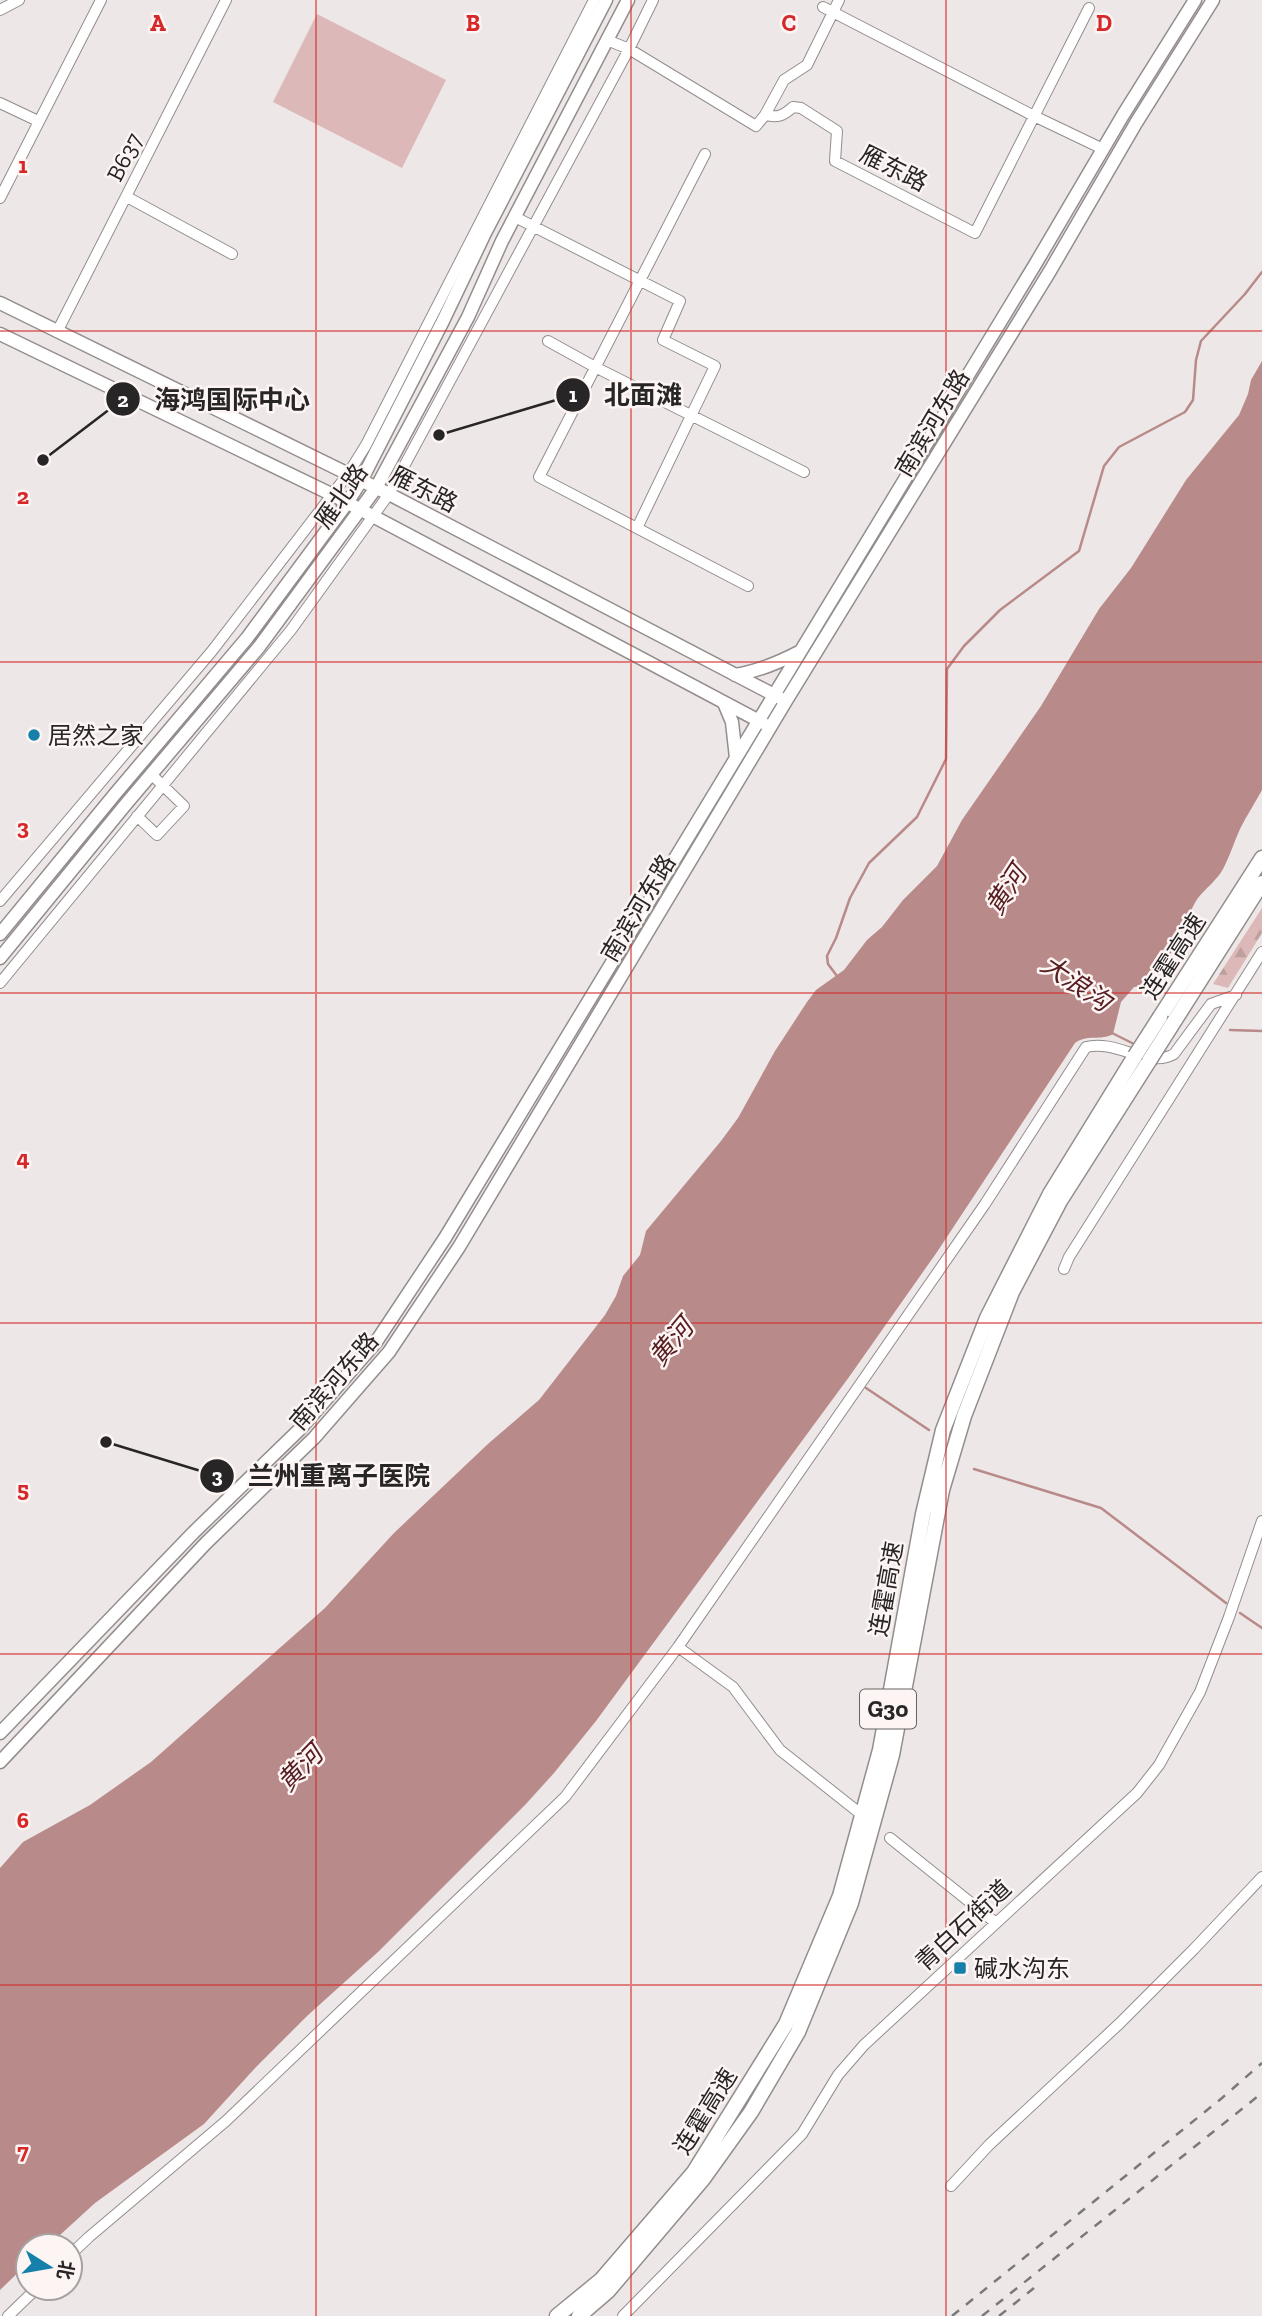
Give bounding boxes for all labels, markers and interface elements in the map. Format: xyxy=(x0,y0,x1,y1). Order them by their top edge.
text: A xyxy=(150,9,166,37)
text: B xyxy=(466,9,480,37)
text: C xyxy=(782,9,796,37)
text: D xyxy=(1096,9,1112,37)
street label: B637 xyxy=(100,128,148,186)
street label: 雁东路 xyxy=(855,139,933,197)
text: 1 xyxy=(18,151,28,179)
street label: 南滨河东路 xyxy=(889,364,975,482)
callout: 北面滩 xyxy=(555,371,696,418)
callout: 海鸿国际中心 xyxy=(105,376,324,423)
text: 北面滩 xyxy=(604,379,682,411)
text: 1 xyxy=(569,382,578,407)
text: 海鸿国际中心 xyxy=(154,384,310,416)
text: 2 xyxy=(117,387,129,412)
street label: 雁北路 xyxy=(308,458,374,534)
street label: 雁东路 xyxy=(385,460,463,518)
text: 2 xyxy=(17,482,29,510)
place label: 居然之家 xyxy=(48,721,144,750)
marker: 居然之家 xyxy=(26,727,42,743)
text: 3 xyxy=(17,813,29,841)
street label: 南滨河东路 xyxy=(595,849,681,967)
water label: 黄河 xyxy=(978,855,1036,921)
street label: 连霍高速 xyxy=(1135,908,1211,1004)
water label: 大浪沟 xyxy=(1035,948,1120,1020)
text: 4 xyxy=(16,1144,30,1172)
water label: 黄河 xyxy=(642,1308,703,1372)
street label: 南滨河东路 xyxy=(284,1326,384,1436)
callout: 兰州重离子医院 xyxy=(199,1452,444,1499)
text: 兰州重离子医院 xyxy=(248,1460,430,1492)
text: 3 xyxy=(211,1463,223,1488)
text: 5 xyxy=(17,1475,29,1503)
street label: 连霍高速 xyxy=(863,1539,909,1639)
road number: G30 xyxy=(860,1690,916,1728)
water label: 黄河 xyxy=(270,1735,333,1798)
text: 6 xyxy=(17,1806,29,1834)
street label: 青白石街道 xyxy=(909,1873,1017,1977)
place label: 碱水沟东 xyxy=(974,1954,1070,1983)
marker: 碱水沟东 xyxy=(952,1960,968,1976)
street label: 连霍高速 xyxy=(667,2063,743,2159)
text: 7 xyxy=(17,2137,29,2165)
north arrow xyxy=(14,2232,84,2302)
text: 北 xyxy=(52,2259,78,2282)

